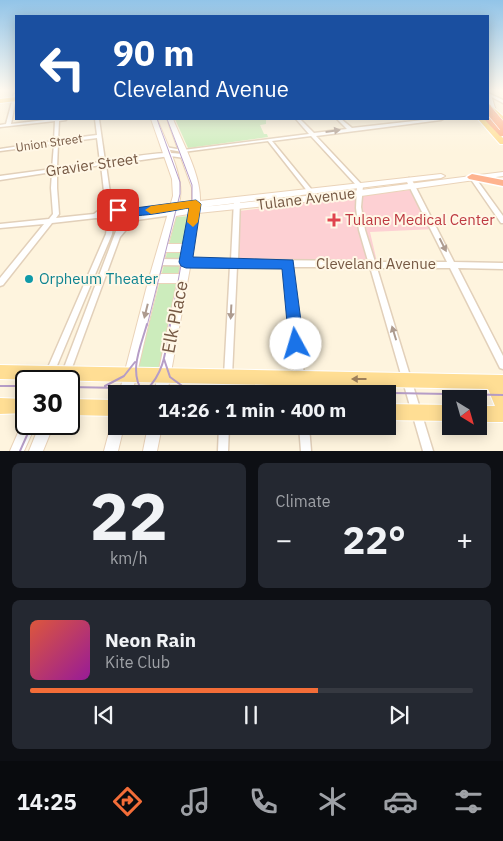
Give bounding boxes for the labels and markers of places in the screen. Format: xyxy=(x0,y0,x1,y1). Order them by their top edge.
pin xyxy=(97,189,139,231)
place label: Tulane Medical Center xyxy=(345,210,495,229)
marker: Tulane Medical Center xyxy=(327,213,341,227)
place label: Orpheum Theater xyxy=(39,269,159,288)
marker: Orpheum Theater xyxy=(23,273,35,285)

